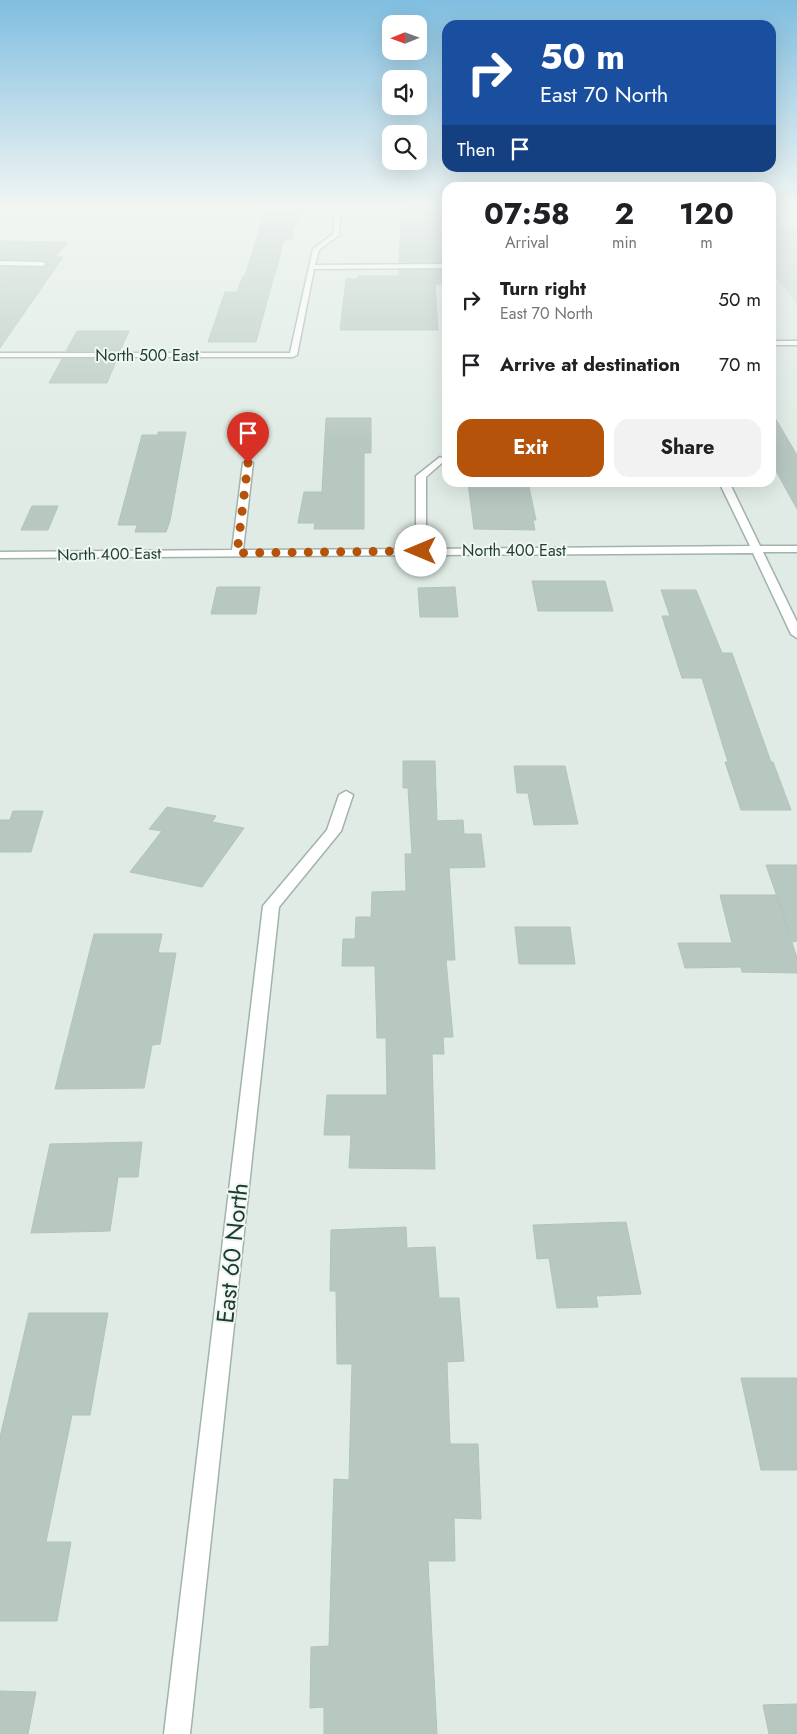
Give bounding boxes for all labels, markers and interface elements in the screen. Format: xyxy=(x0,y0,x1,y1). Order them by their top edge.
north arrow xyxy=(382,15,428,60)
map controls xyxy=(382,15,427,170)
text: 50 m xyxy=(540,32,625,82)
icon: right xyxy=(457,40,522,105)
button: sound xyxy=(382,70,427,115)
text: East 70 North xyxy=(540,78,668,110)
button: search xyxy=(382,125,427,170)
icon: arrive xyxy=(506,135,534,163)
text: Then xyxy=(457,136,496,163)
text: 07:58 xyxy=(484,192,570,235)
text: 2 xyxy=(615,192,634,235)
text: 120 xyxy=(679,192,734,235)
text: Arrival xyxy=(505,231,549,254)
text: min xyxy=(612,231,637,254)
text: m xyxy=(700,231,713,254)
text: Turn right xyxy=(500,275,586,302)
icon: right xyxy=(457,286,485,314)
text: 50 m xyxy=(718,286,761,313)
text: East 70 North xyxy=(500,302,593,325)
street label: North 500 East xyxy=(95,344,199,367)
icon: arrive xyxy=(457,351,485,379)
text: Arrive at destination xyxy=(500,351,680,378)
text: 70 m xyxy=(719,351,761,378)
pin xyxy=(227,412,269,463)
icon: arrive xyxy=(234,419,262,447)
button: Exit xyxy=(457,419,604,477)
button: Share xyxy=(614,419,761,477)
position arrow xyxy=(394,524,446,576)
street label: North 400 East xyxy=(462,539,566,562)
street label: North 400 East xyxy=(57,542,161,566)
street label: East 60 North xyxy=(207,1181,257,1325)

